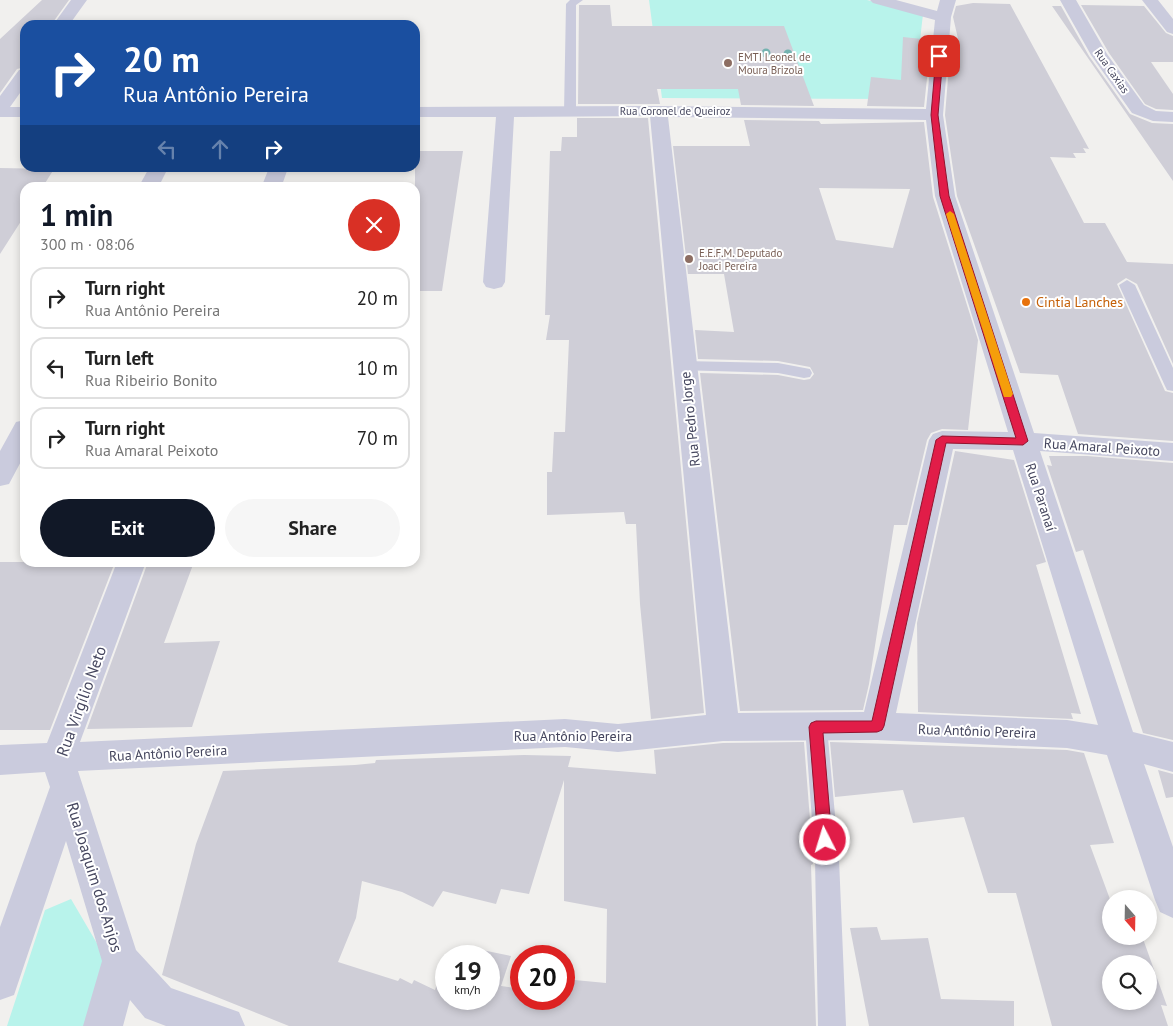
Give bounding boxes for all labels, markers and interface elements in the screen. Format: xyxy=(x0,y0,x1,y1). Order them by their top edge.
pin xyxy=(918,35,960,77)
text: 20 m xyxy=(123,36,200,82)
icon: right xyxy=(40,40,105,105)
icon: arrive xyxy=(925,42,953,70)
street label: Rua Caxias xyxy=(1092,46,1133,96)
place label: EMTI Leonel de Moura Brizola xyxy=(738,50,811,77)
marker: EMTI Leonel de Moura Brizola xyxy=(722,57,734,69)
text: Rua Antônio Pereira xyxy=(123,80,309,108)
street label: Rua Coronel de Queiroz xyxy=(620,104,730,118)
icon: left xyxy=(153,135,181,163)
icon: ahead xyxy=(206,135,234,163)
icon: right xyxy=(259,135,287,163)
text: 1 min xyxy=(40,195,113,234)
button: close xyxy=(348,199,400,251)
text: 300 m · 08:06 xyxy=(40,234,135,254)
place label: E.E.F.M. Deputado Joaci Pereira xyxy=(698,246,782,273)
marker: E.E.F.M. Deputado Joaci Pereira xyxy=(683,253,695,265)
text: Turn right xyxy=(85,276,165,300)
icon: right xyxy=(42,284,70,312)
text: 20 m xyxy=(357,286,398,310)
place label: Cintia Lanches xyxy=(1036,293,1123,311)
marker: Cintia Lanches xyxy=(1020,296,1032,308)
text: Rua Antônio Pereira xyxy=(85,300,220,320)
text: Turn left xyxy=(85,346,154,370)
icon: left xyxy=(42,354,70,382)
text: 10 m xyxy=(357,356,398,380)
text: Rua Ribeirio Bonito xyxy=(85,370,217,390)
street label: Rua Pedro Jorge xyxy=(676,371,704,467)
text: Turn right xyxy=(85,416,165,440)
icon: right xyxy=(42,424,70,452)
text: 70 m xyxy=(357,426,398,450)
street label: Rua Amaral Peixoto xyxy=(1043,434,1161,460)
text: Rua Amaral Peixoto xyxy=(85,440,218,460)
street label: Rua Paranaí xyxy=(1022,461,1061,534)
button: Exit xyxy=(40,499,215,557)
button: Share xyxy=(225,499,400,557)
street label: Rua Virgílio Neto xyxy=(52,643,110,759)
street label: Rua Antônio Pereira xyxy=(918,720,1036,742)
street label: Rua Antônio Pereira xyxy=(514,727,632,745)
street label: Rua Antônio Pereira xyxy=(108,741,228,765)
street label: Rua Joaquim dos Anjos xyxy=(63,800,127,955)
position arrow xyxy=(798,813,850,865)
north arrow xyxy=(1102,890,1158,945)
map controls xyxy=(1102,890,1157,1010)
speed limit sign: 20 xyxy=(510,945,575,1010)
text: 19 xyxy=(453,955,482,987)
button: search xyxy=(1102,955,1157,1010)
text: km/h xyxy=(454,982,481,997)

